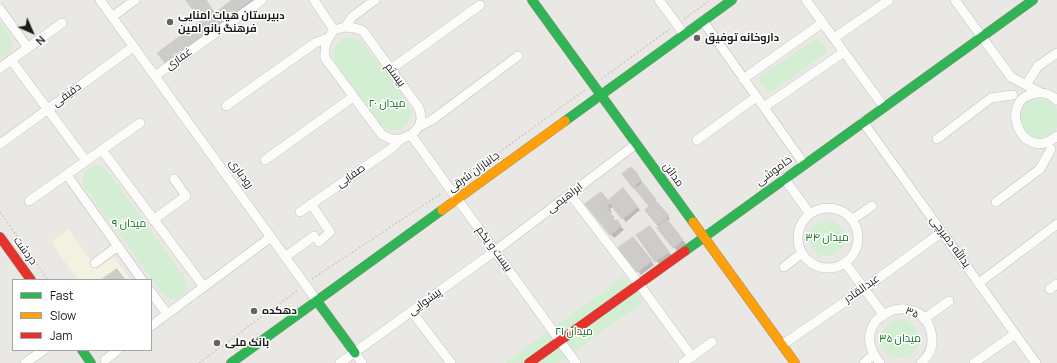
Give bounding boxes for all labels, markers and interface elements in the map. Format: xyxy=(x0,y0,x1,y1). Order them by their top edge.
place label: دبیرستان هیات امنایی فرهنگ بانو امین xyxy=(178,9,285,35)
north arrow xyxy=(12,12,52,52)
marker: دبیرستان هیات امنایی فرهنگ بانو امین xyxy=(165,17,175,27)
place label: داروخانه توفیق xyxy=(705,31,779,45)
text: N xyxy=(33,33,49,49)
marker: داروخانه توفیق xyxy=(692,33,702,43)
street label: غفاری xyxy=(163,45,195,73)
street label: بیستم xyxy=(382,61,408,89)
street label: دقیقی xyxy=(50,80,84,110)
park label: میدان ۲۰ xyxy=(368,97,406,111)
street label: جانبازان شرقی xyxy=(446,149,502,195)
street label: خاموشی xyxy=(753,153,795,189)
street label: رودباری xyxy=(226,157,256,191)
street label: مدائن xyxy=(660,160,686,190)
street label: صفایی xyxy=(334,161,368,191)
street label: ابراهیمی xyxy=(545,180,585,216)
street label: یدالله دمیرچی xyxy=(927,214,973,270)
park label: میدان ۹ xyxy=(112,217,146,231)
street label: بیست و یکم xyxy=(473,224,515,274)
park label: میدان ۳۴ xyxy=(805,231,849,245)
street label: دردشت xyxy=(10,234,40,268)
street label: عبدالقادر xyxy=(842,272,882,306)
legend xyxy=(12,279,152,351)
street label: پیشوایی xyxy=(406,286,444,318)
text: Fast xyxy=(50,287,74,304)
place label: دهکده xyxy=(262,304,297,318)
street label: ۳۵ xyxy=(903,304,921,322)
marker: دهکده xyxy=(249,306,259,316)
text: Slow xyxy=(50,307,76,324)
park label: میدان ۲۱ xyxy=(555,325,593,339)
text: Jam xyxy=(50,327,72,344)
park label: میدان ۳۵ xyxy=(879,332,921,346)
place label: بانک ملی xyxy=(225,336,269,350)
marker: بانک ملی xyxy=(212,338,222,348)

